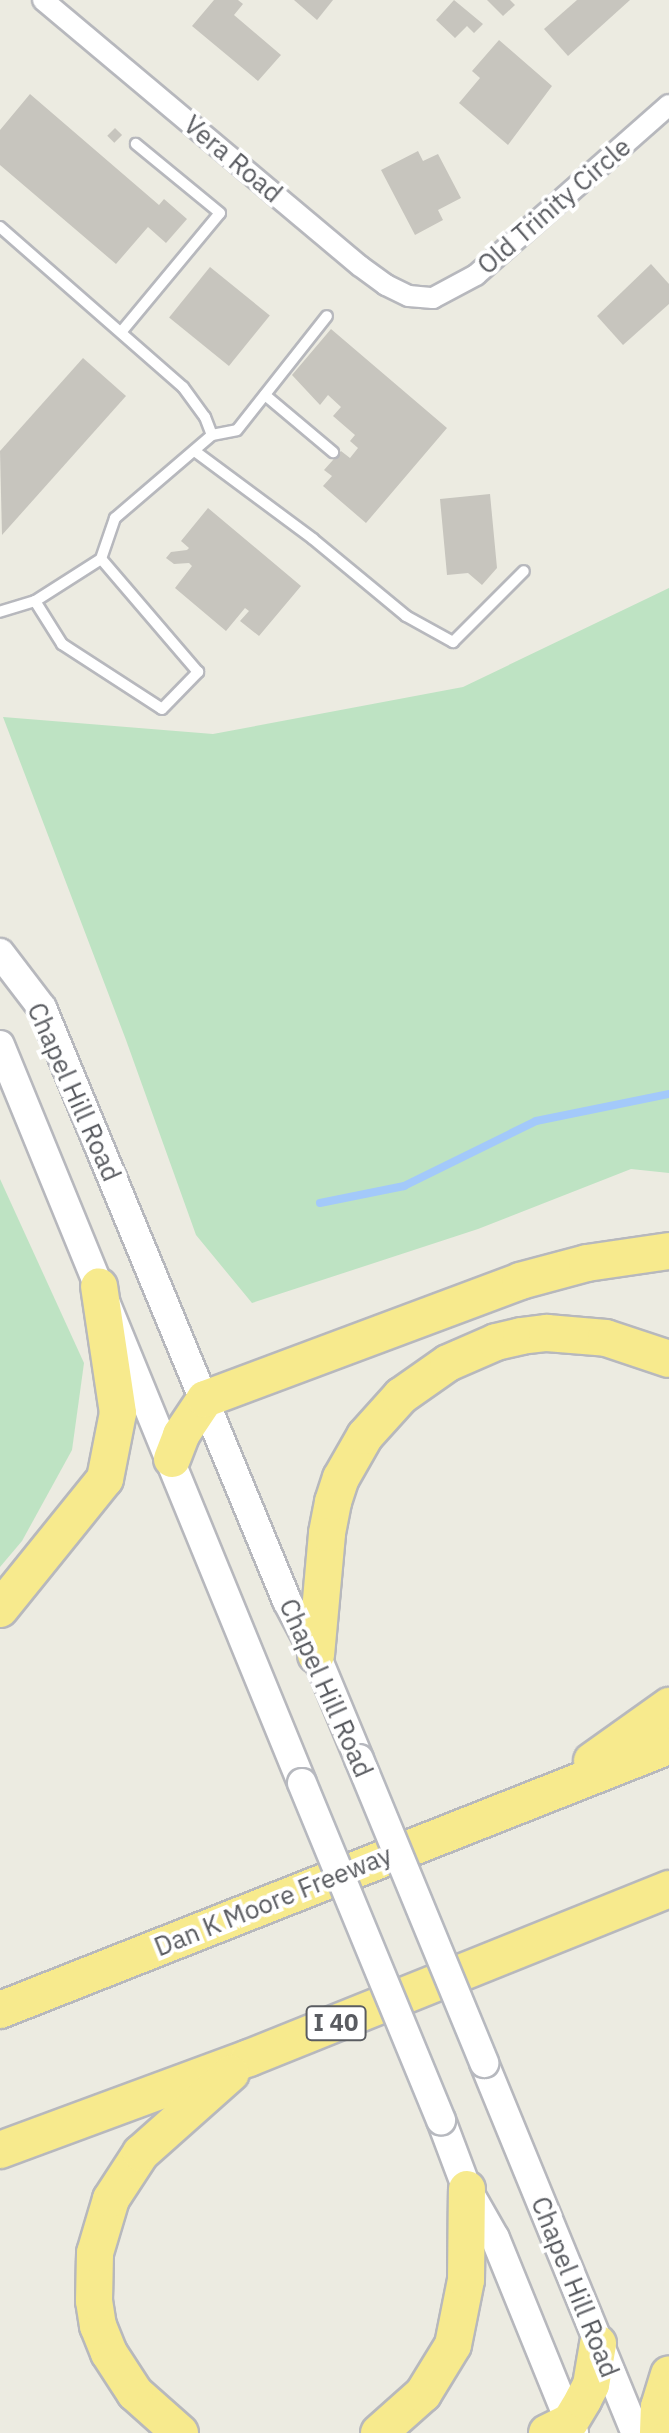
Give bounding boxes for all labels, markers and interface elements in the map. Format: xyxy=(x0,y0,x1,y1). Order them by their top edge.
street label: Vera Road xyxy=(178,109,288,209)
street label: Old Trinity Circle xyxy=(471,131,637,281)
street label: Chapel Hill Road xyxy=(21,998,127,1186)
street label: Chapel Hill Road xyxy=(273,1594,379,1782)
street label: Dan K Moore Freeway xyxy=(150,1839,396,1963)
road number: I 40 xyxy=(304,2003,368,2043)
street label: Chapel Hill Road xyxy=(525,2192,625,2382)

